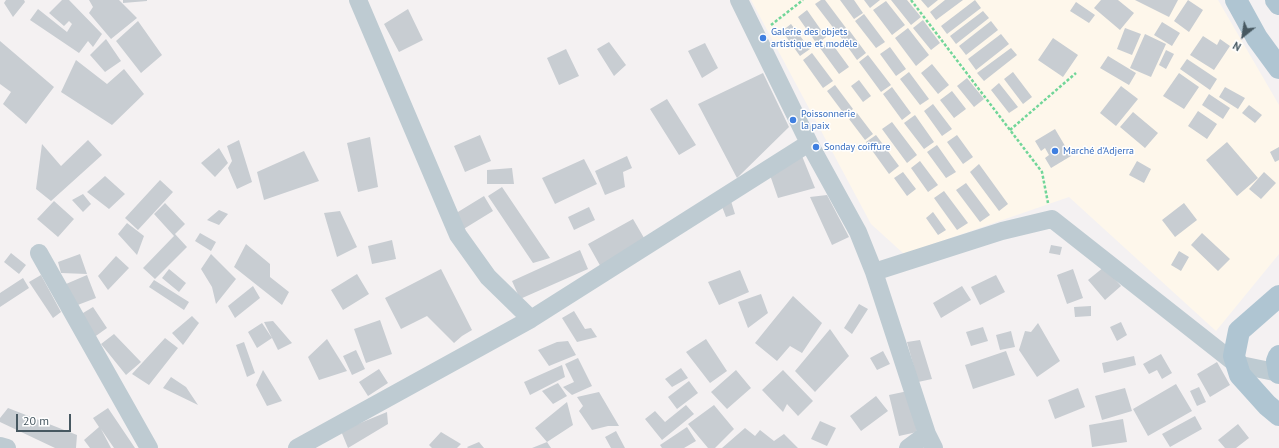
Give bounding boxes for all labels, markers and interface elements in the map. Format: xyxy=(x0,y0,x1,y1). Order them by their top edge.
north arrow xyxy=(1223,16,1263,56)
place label: Galerie des objets artistique et modèle xyxy=(771,26,858,50)
marker: Galerie des objets artistique et modèle xyxy=(758,33,768,43)
text: N xyxy=(1230,39,1244,54)
place label: Poissonnerie la paix xyxy=(801,108,855,132)
marker: Poissonnerie la paix xyxy=(788,115,798,125)
place label: Sonday coiffure xyxy=(824,141,890,153)
marker: Sonday coiffure xyxy=(811,142,821,152)
place label: Marché d'Adjerra xyxy=(1063,145,1134,157)
marker: Marché d'Adjerra xyxy=(1050,146,1060,156)
scale bar xyxy=(18,406,73,432)
text: 20 m xyxy=(23,413,49,428)

